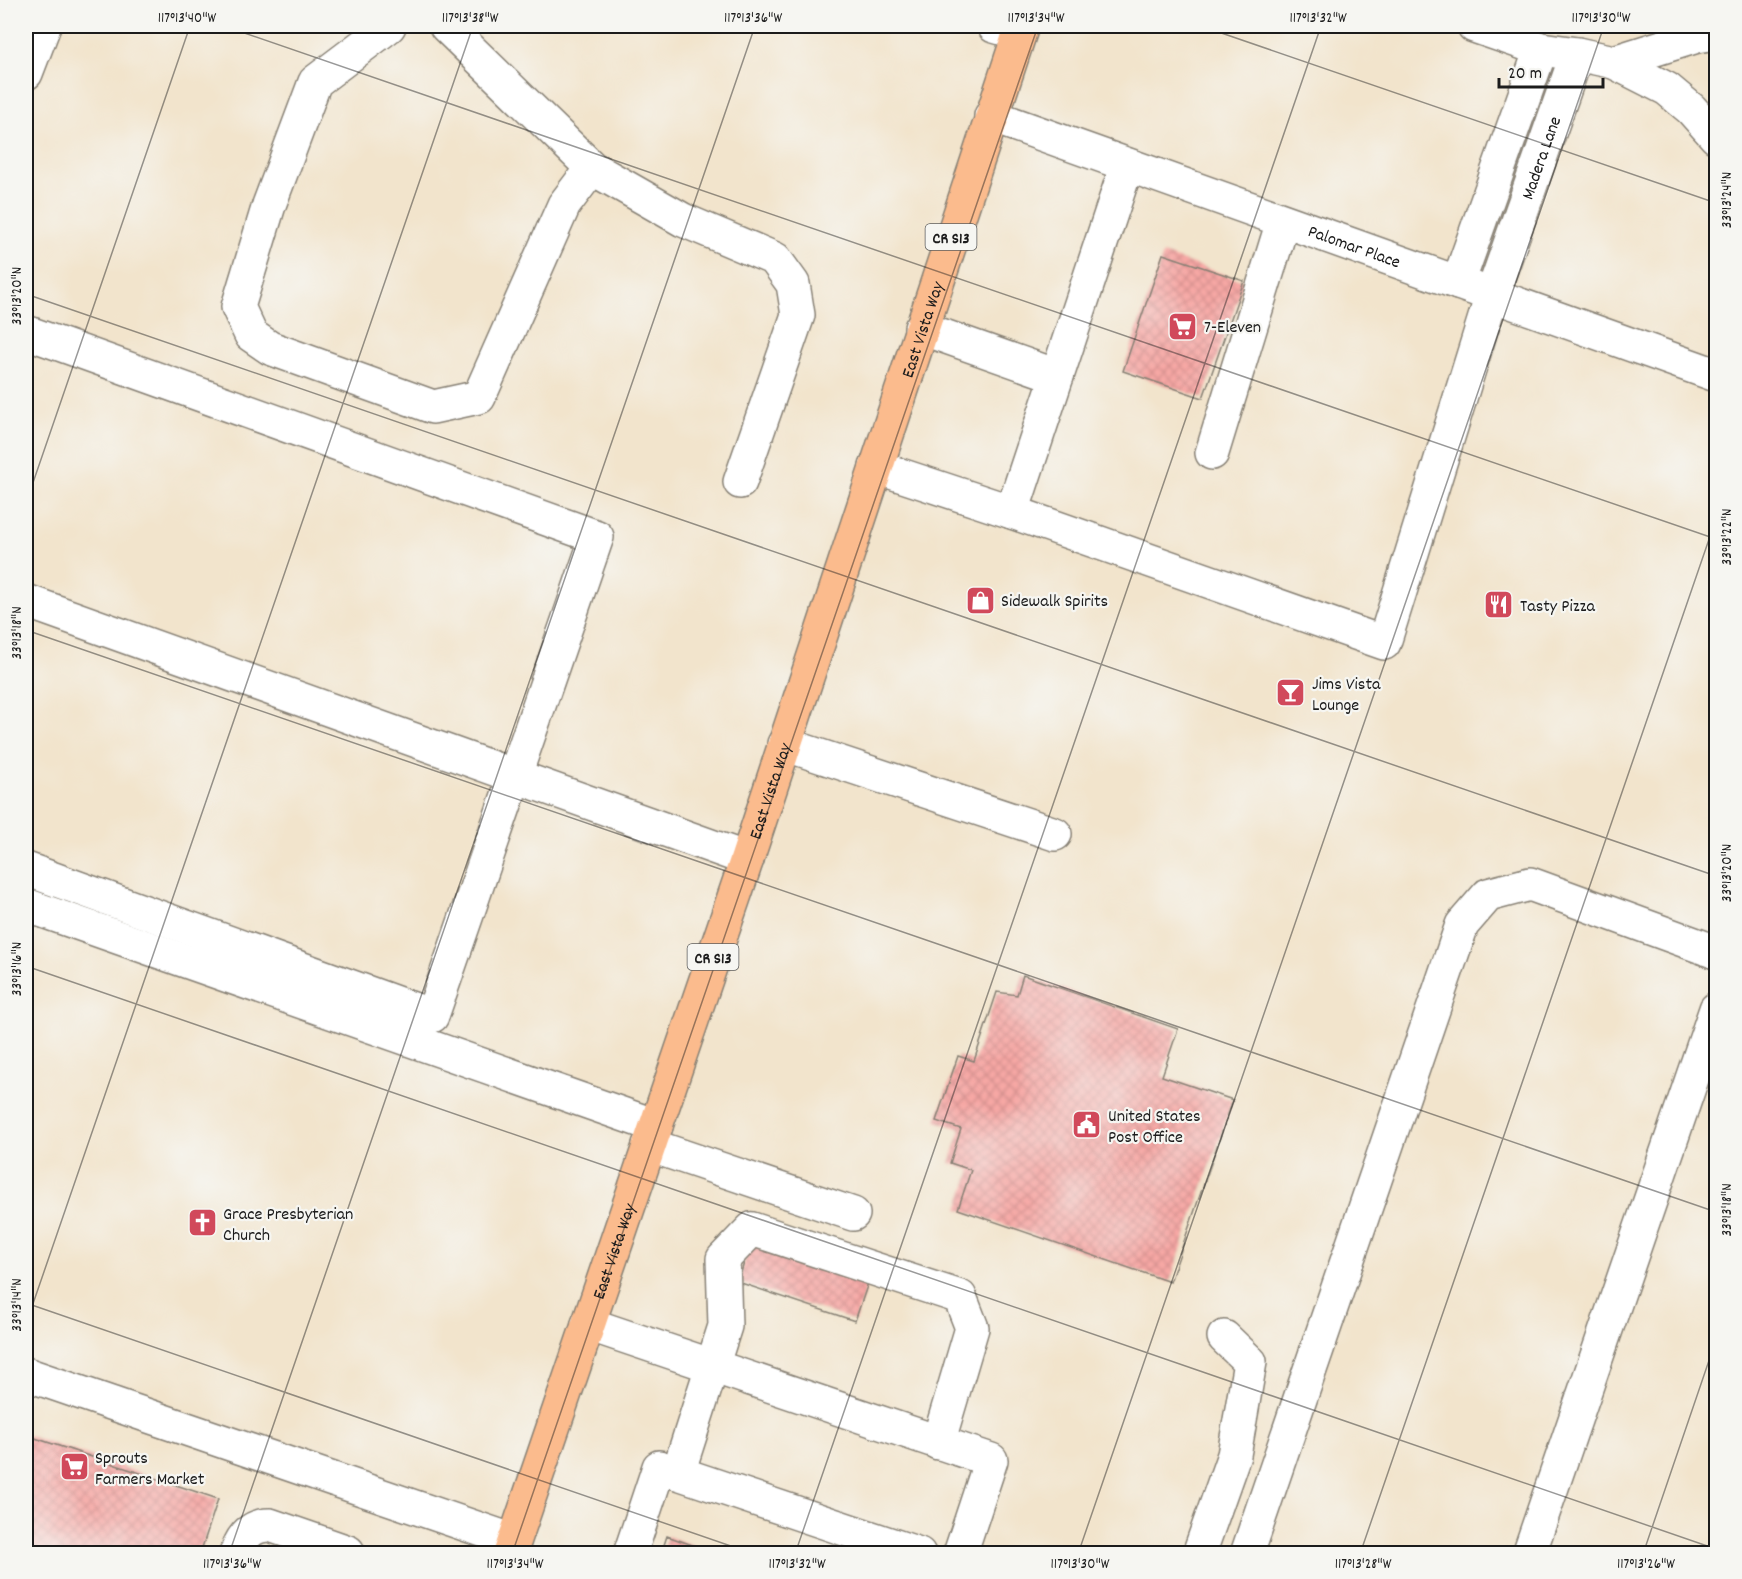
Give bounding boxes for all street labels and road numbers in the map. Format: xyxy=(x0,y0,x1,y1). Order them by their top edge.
street label: Madera Lane xyxy=(1517,113,1569,204)
street label: Palomar Place xyxy=(1304,220,1403,276)
road number: CR S13 xyxy=(926,224,976,250)
street label: East Vista Way xyxy=(897,278,952,382)
street label: East Vista Way xyxy=(744,740,800,843)
road number: CR S13 xyxy=(688,944,738,970)
street label: East Vista Way xyxy=(588,1200,644,1303)

